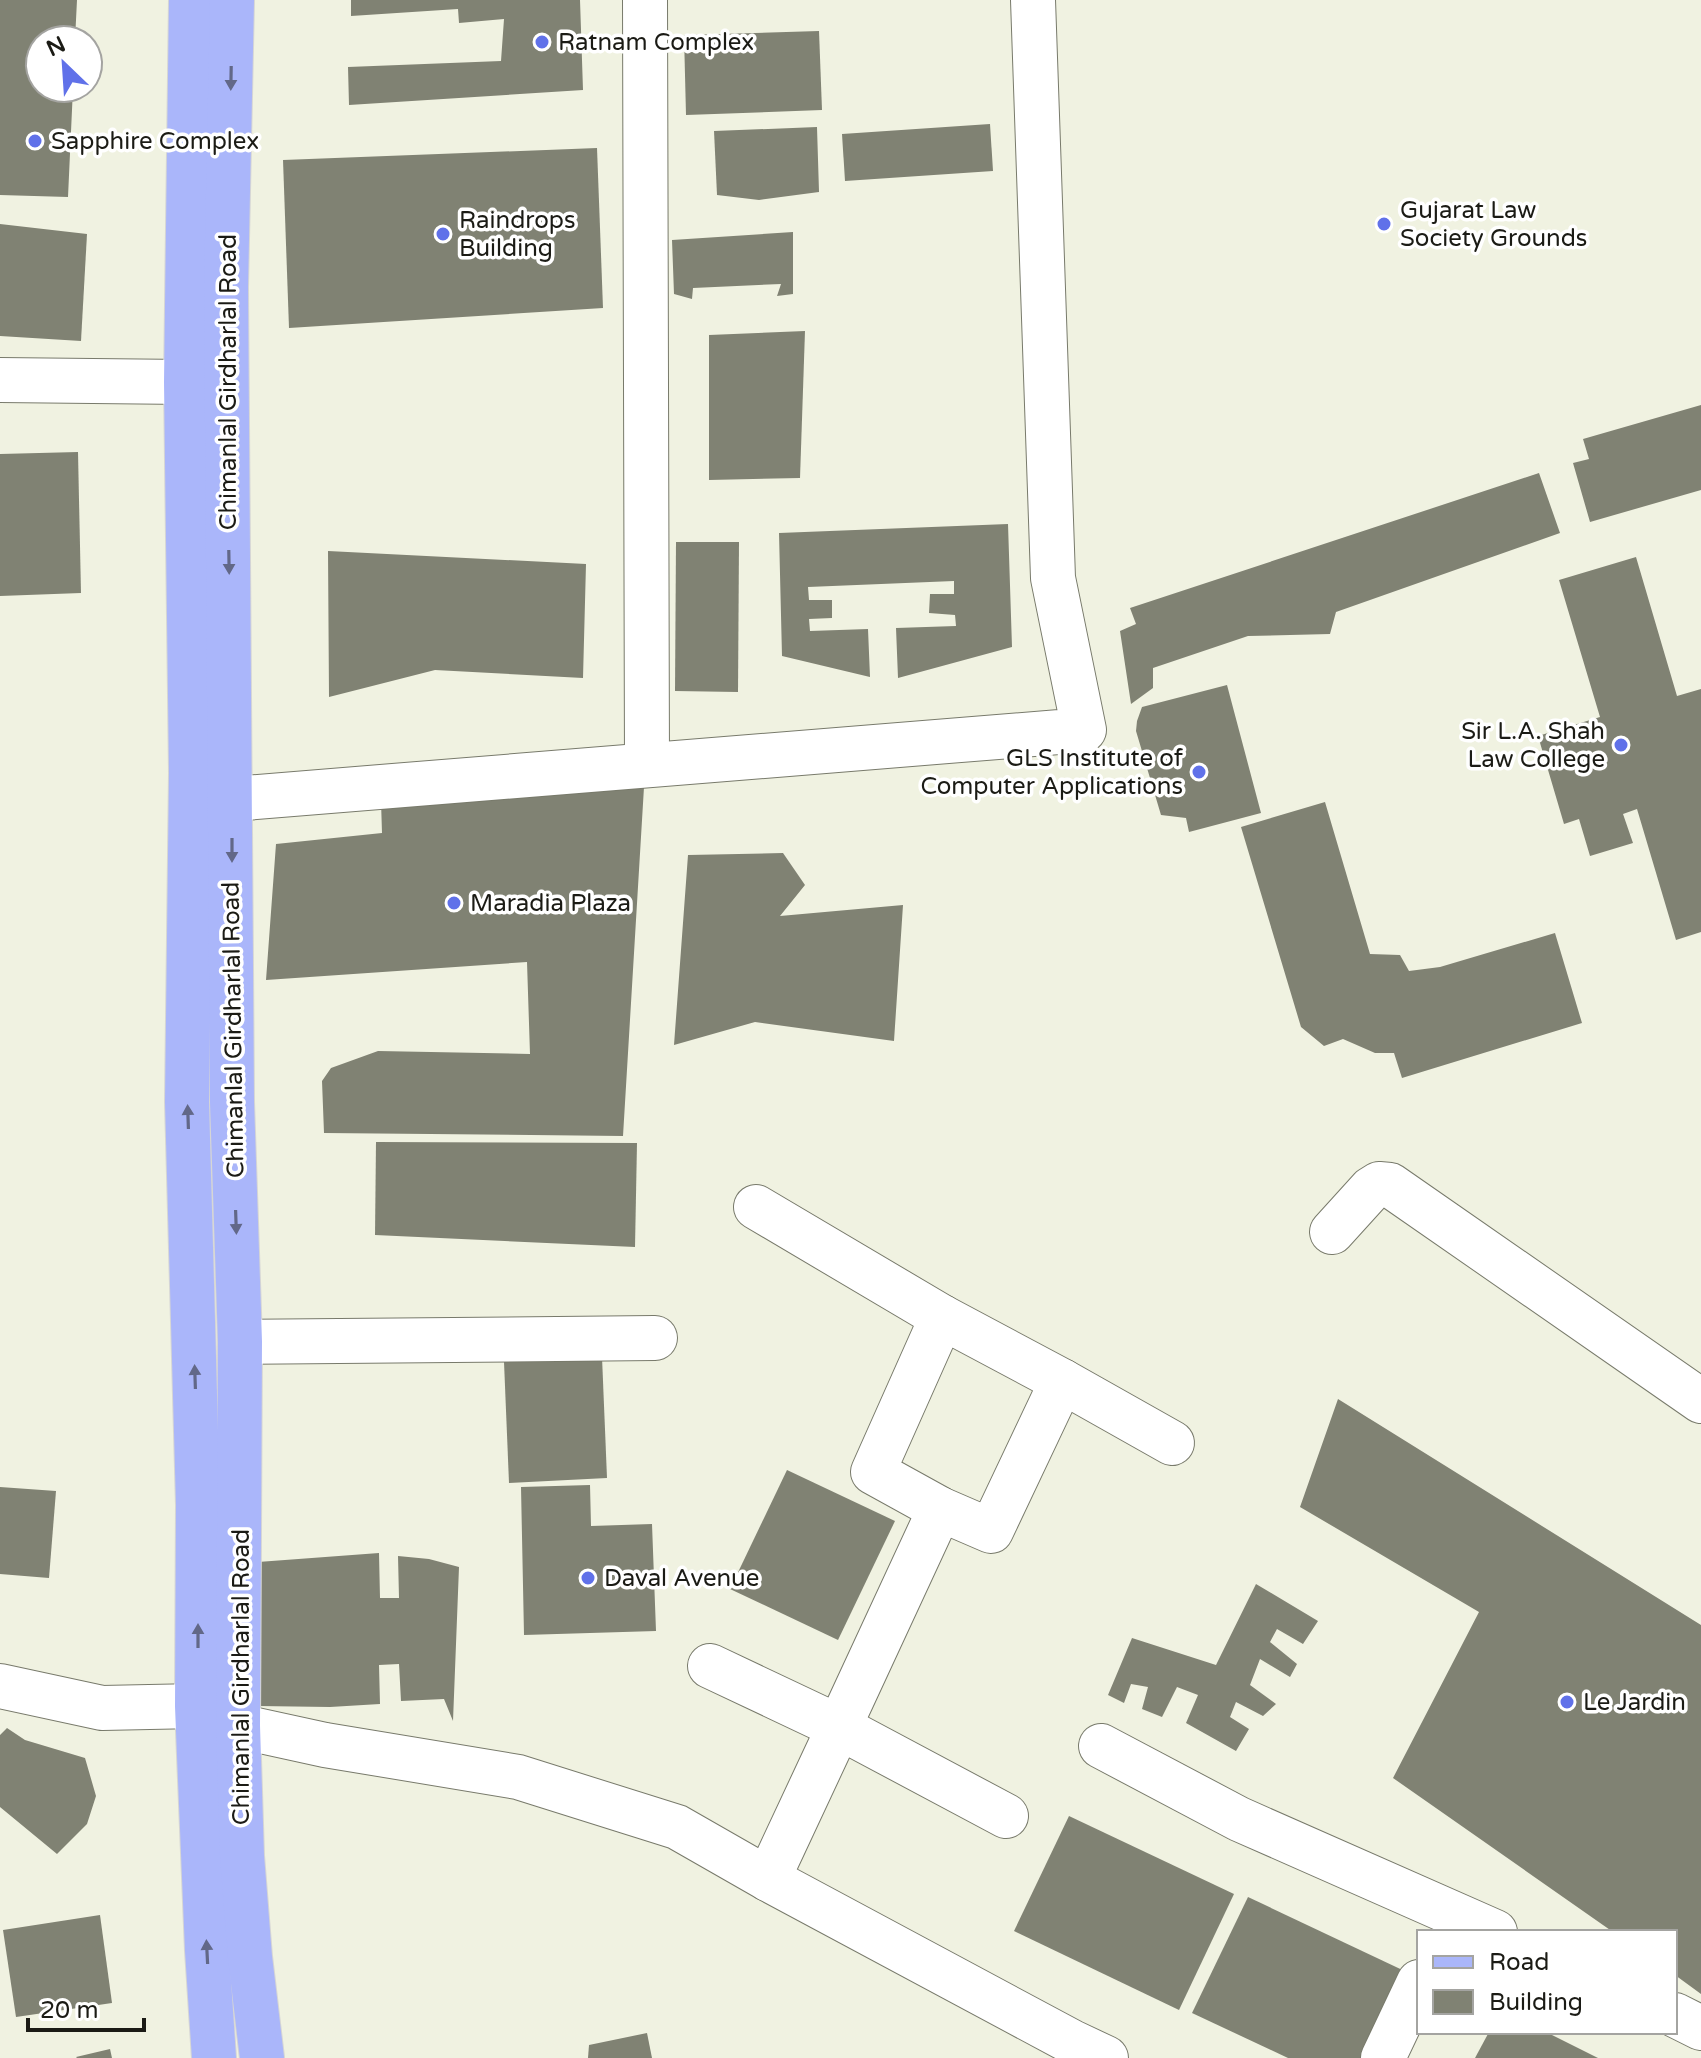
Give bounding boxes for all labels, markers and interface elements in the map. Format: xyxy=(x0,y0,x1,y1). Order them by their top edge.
north arrow xyxy=(24,24,104,104)
place label: Ratnam Complex xyxy=(558,28,754,57)
text: N xyxy=(42,31,69,62)
marker: Ratnam Complex xyxy=(533,33,551,51)
one-way arrow xyxy=(224,66,237,91)
place label: Sapphire Complex xyxy=(51,127,259,156)
marker: Sapphire Complex xyxy=(26,132,44,150)
place label: Gujarat Law Society Grounds xyxy=(1400,196,1587,253)
place label: Raindrops Building xyxy=(459,206,575,263)
marker: Gujarat Law Society Grounds xyxy=(1375,215,1393,233)
marker: Raindrops Building xyxy=(434,225,452,243)
street label: Chimanlal Girdharlal Road xyxy=(214,234,243,530)
one-way arrow xyxy=(223,550,235,575)
place label: Sir L.A. Shah Law College xyxy=(1461,717,1605,774)
marker: Sir L.A. Shah Law College xyxy=(1612,736,1630,754)
place label: GLS Institute of Computer Applications xyxy=(920,744,1184,801)
marker: GLS Institute of Computer Applications xyxy=(1190,763,1208,781)
one-way arrow xyxy=(226,838,238,863)
street label: Chimanlal Girdharlal Road xyxy=(216,882,251,1178)
place label: Maradia Plaza xyxy=(470,889,631,918)
marker: Maradia Plaza xyxy=(445,894,463,912)
one-way arrow xyxy=(181,1104,194,1129)
one-way arrow xyxy=(229,1210,242,1235)
one-way arrow xyxy=(188,1364,201,1389)
street label: Chimanlal Girdharlal Road xyxy=(227,1529,256,1825)
place label: Daval Avenue xyxy=(604,1564,759,1593)
marker: Daval Avenue xyxy=(579,1569,597,1587)
one-way arrow xyxy=(192,1623,204,1648)
place label: Le Jardin xyxy=(1583,1688,1686,1717)
marker: Le Jardin xyxy=(1558,1693,1576,1711)
legend xyxy=(1417,1930,1677,2034)
one-way arrow xyxy=(200,1939,213,1964)
text: Road xyxy=(1489,1948,1549,1977)
scale bar xyxy=(28,1982,144,2032)
text: Building xyxy=(1489,1988,1583,2017)
text: 20 m xyxy=(40,1996,98,2025)

